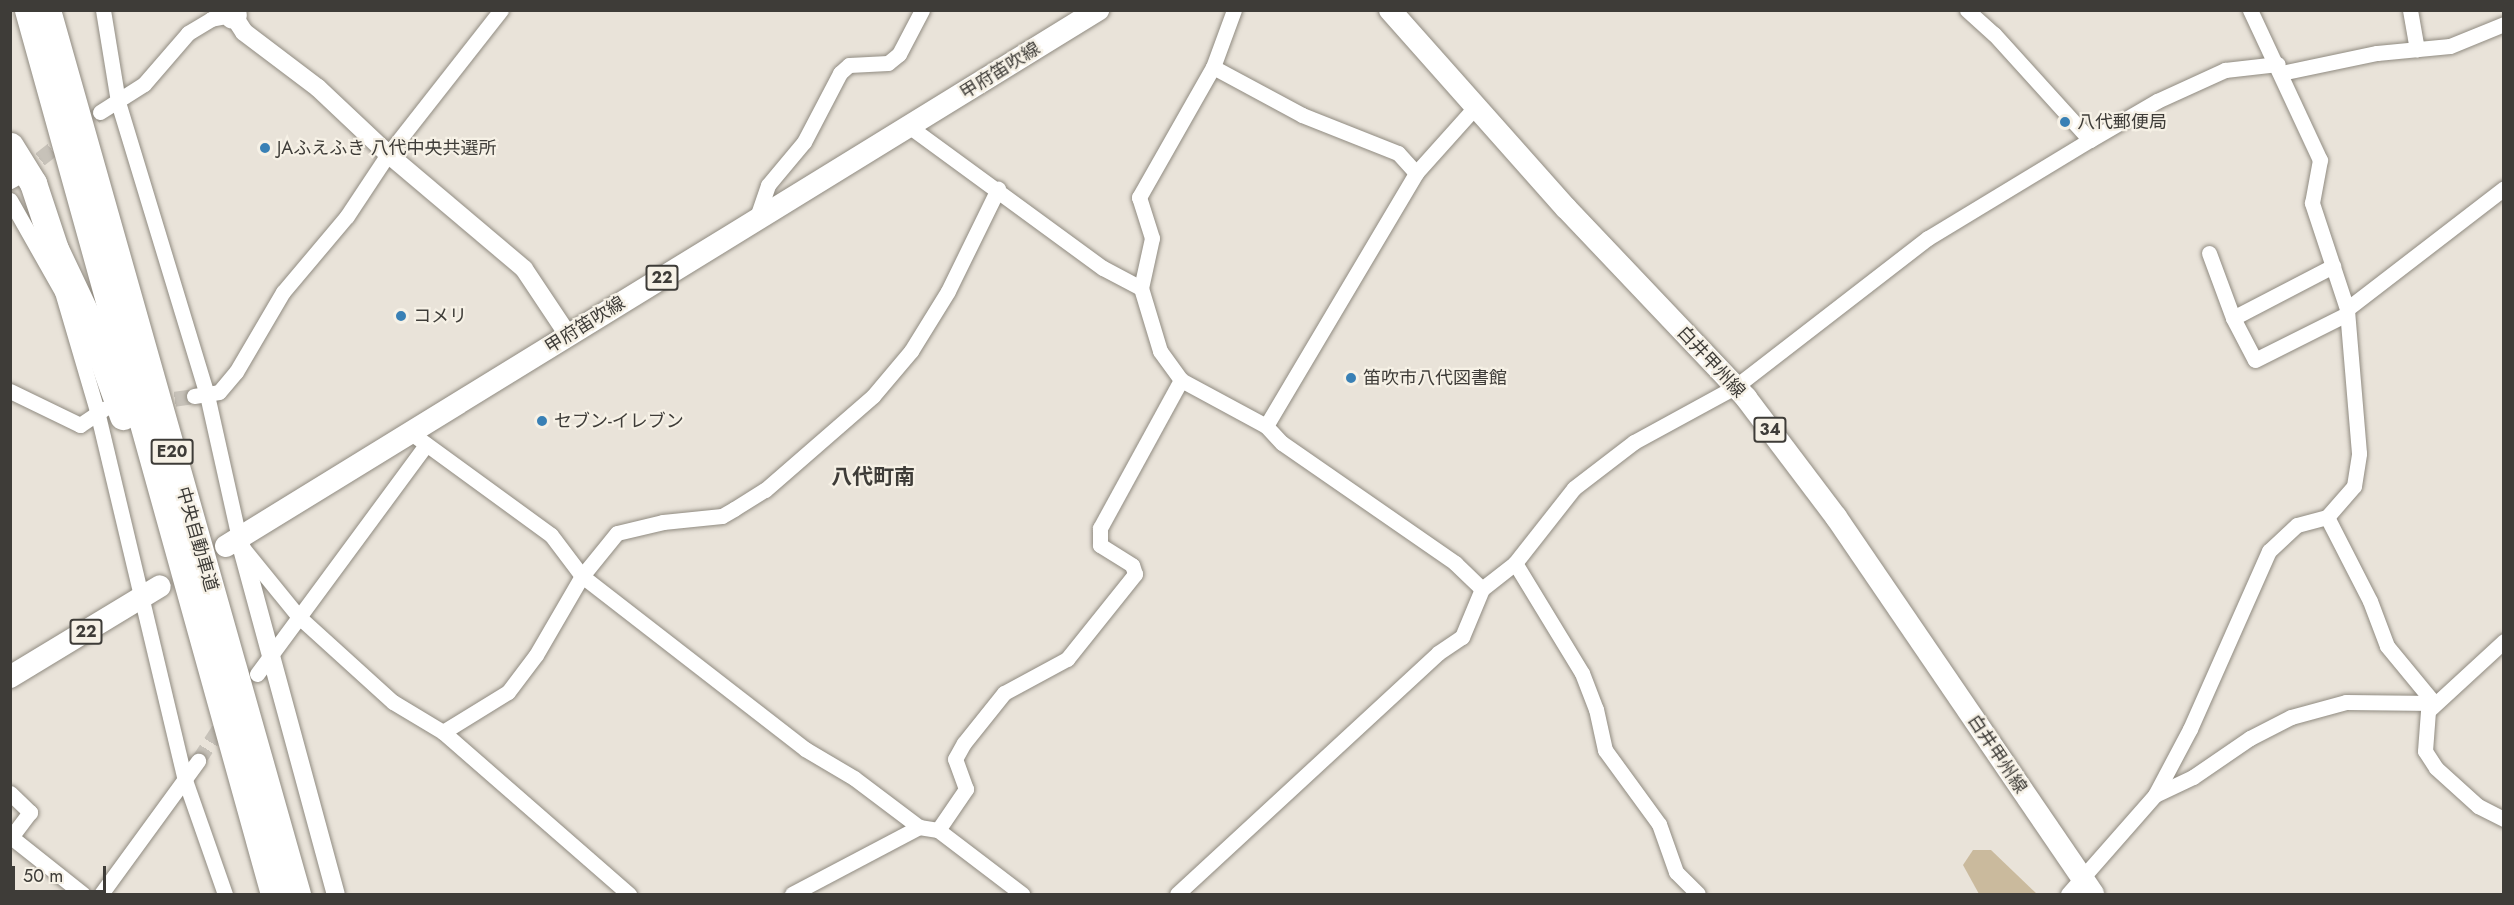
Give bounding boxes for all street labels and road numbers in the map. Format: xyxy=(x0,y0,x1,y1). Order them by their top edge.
street label: 甲府笛吹線 xyxy=(956,38,1044,104)
road number: 22 xyxy=(646,265,678,291)
street label: 甲府笛吹線 xyxy=(541,292,629,358)
street label: 白井甲州線 xyxy=(1672,322,1750,402)
road number: 34 xyxy=(1752,417,1788,443)
road number: E20 xyxy=(150,439,195,465)
street label: 中央自動車道 xyxy=(172,484,222,594)
road number: 22 xyxy=(70,619,103,645)
street label: 白井甲州線 xyxy=(1963,711,2031,797)

